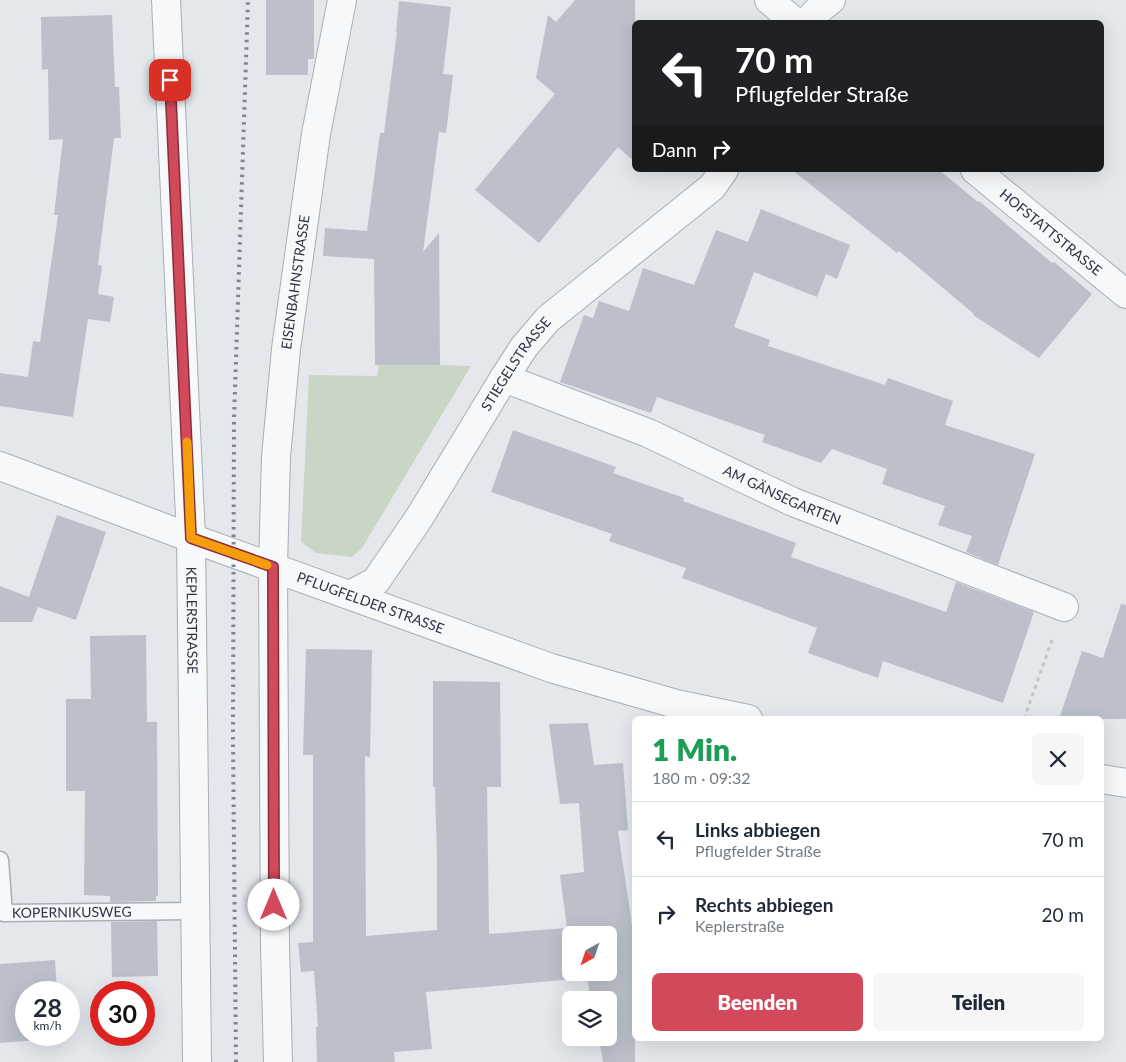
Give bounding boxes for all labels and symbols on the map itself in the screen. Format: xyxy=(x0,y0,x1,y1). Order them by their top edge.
pin xyxy=(149,59,191,101)
street label: HOFSTATTSTRASSE xyxy=(997,185,1106,279)
street label: EISENBAHNSTRASSE xyxy=(277,214,313,350)
street label: STIEGELSTRASSE xyxy=(477,313,554,414)
street label: AM GÄNSEGARTEN xyxy=(721,461,844,528)
street label: KEPLERSTRASSE xyxy=(183,567,202,674)
street label: PFLUGFELDER STRASSE xyxy=(295,568,447,637)
position arrow xyxy=(247,878,299,930)
street label: KOPERNIKUSWEG xyxy=(12,903,132,921)
north arrow xyxy=(562,926,618,981)
speed limit sign: 30 xyxy=(90,981,155,1046)

